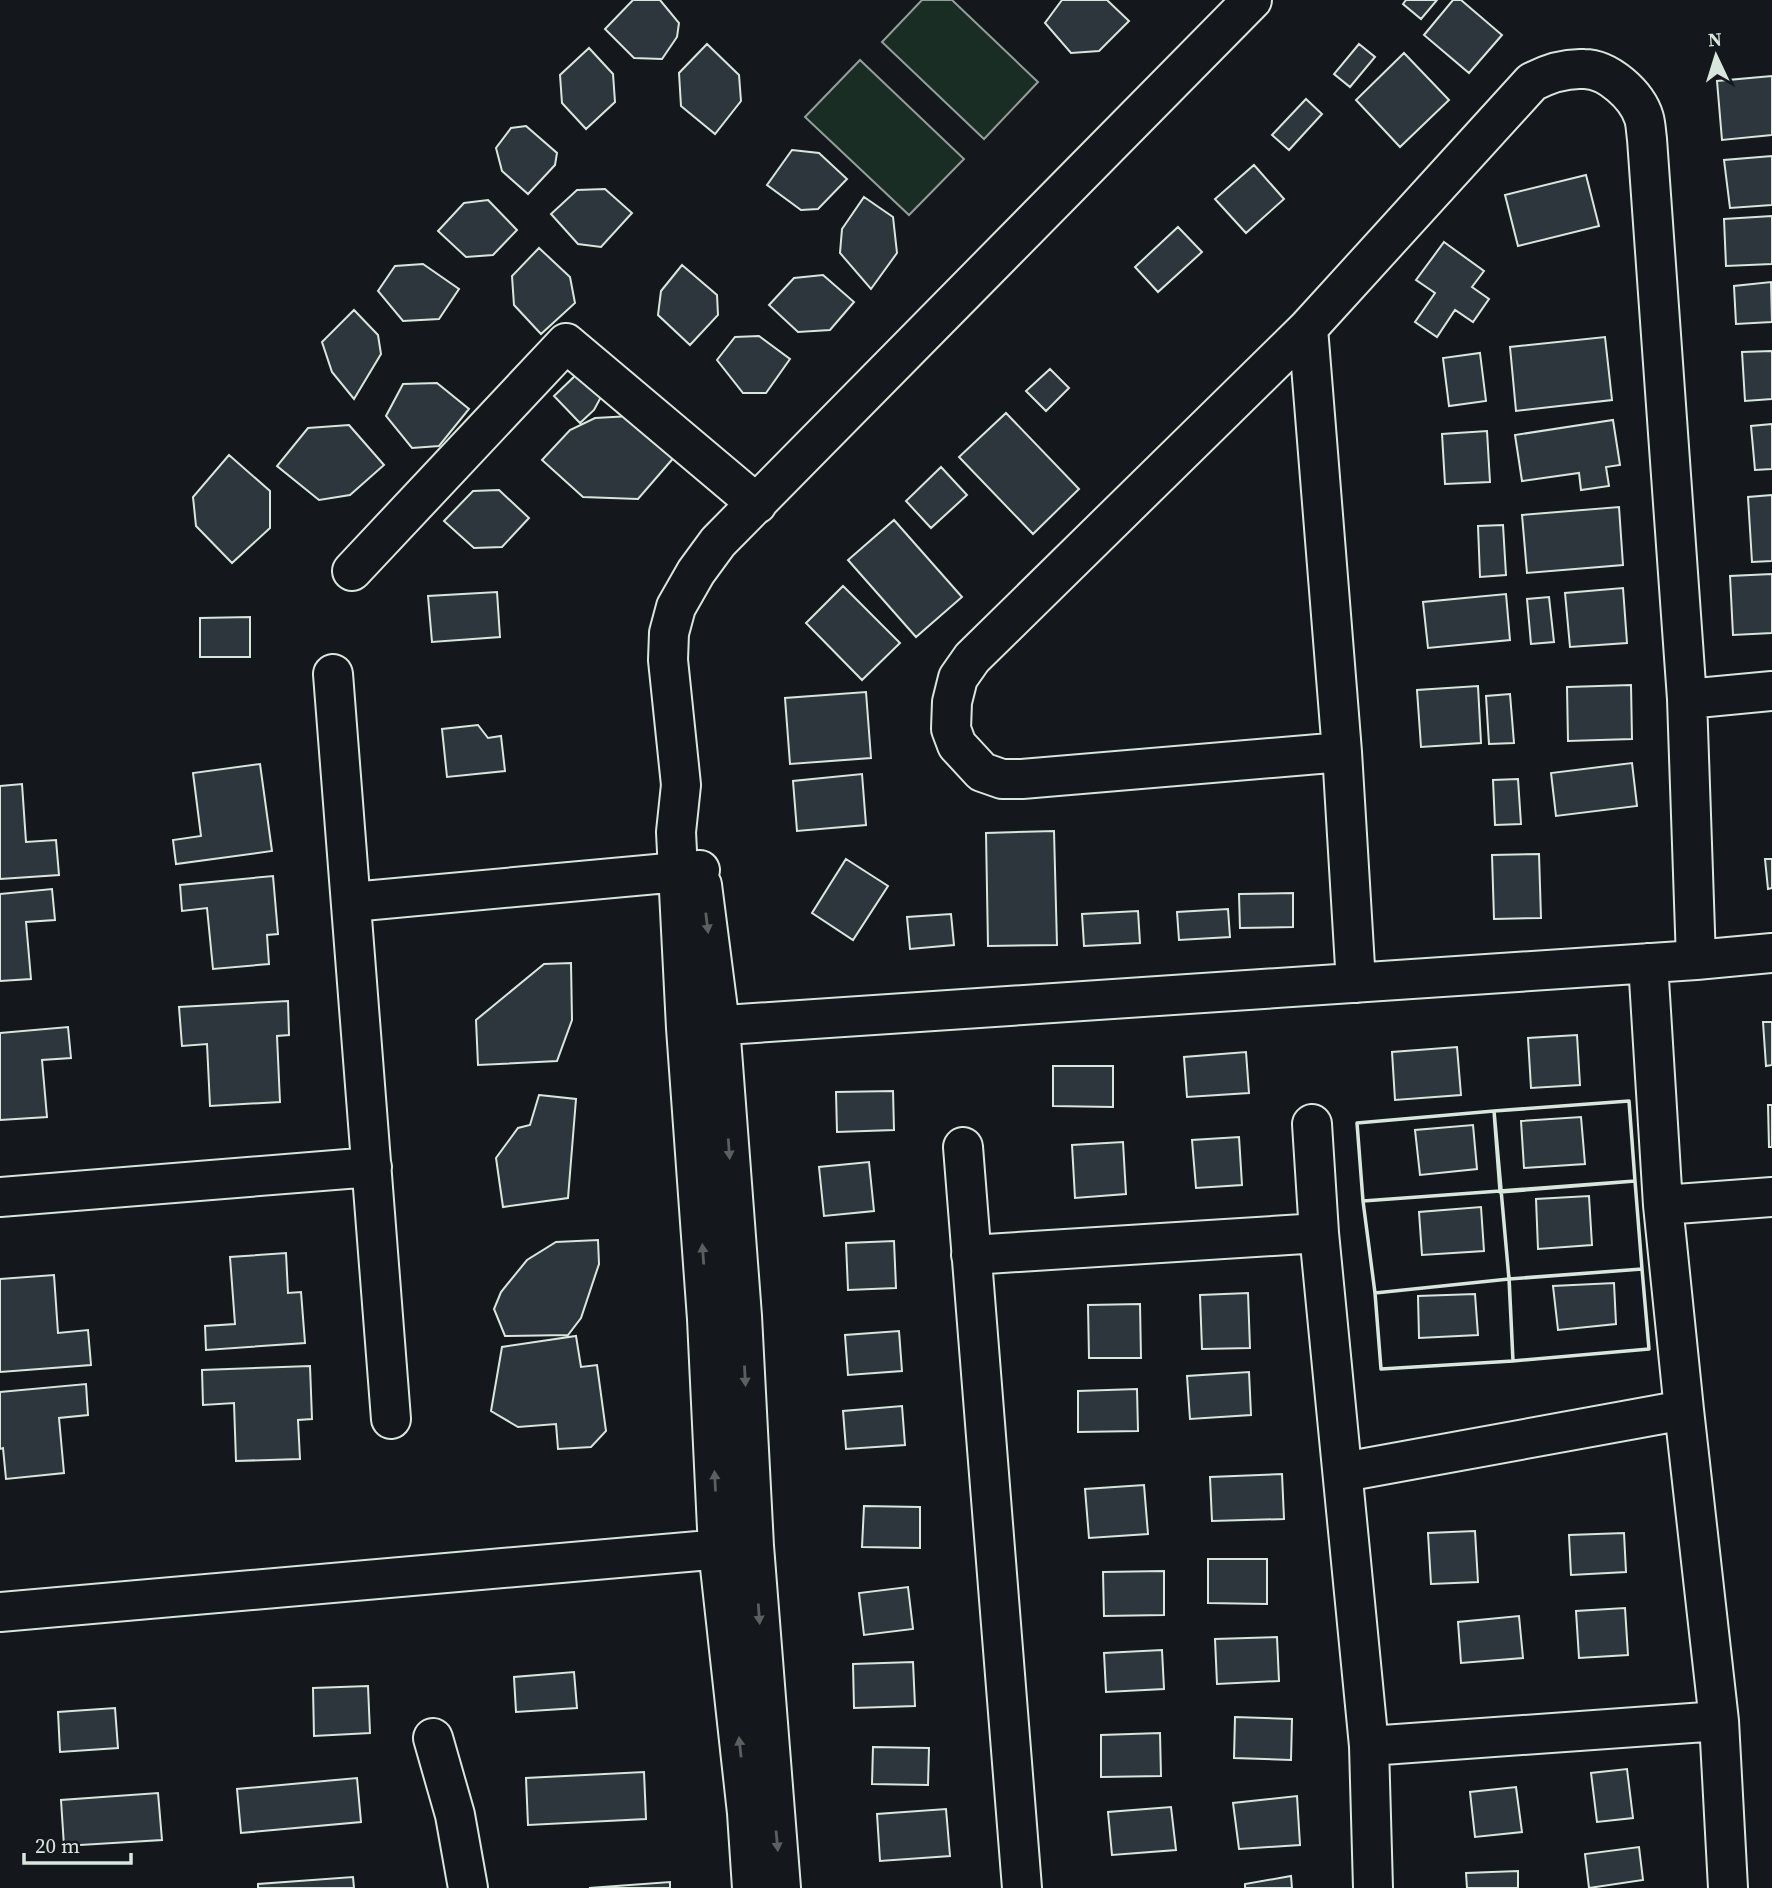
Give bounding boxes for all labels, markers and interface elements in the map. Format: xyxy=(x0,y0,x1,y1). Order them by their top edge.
north arrow xyxy=(1681,21,1751,91)
text: N xyxy=(1707,26,1723,52)
one-way arrow xyxy=(701,912,712,934)
one-way arrow xyxy=(724,1139,735,1161)
one-way arrow xyxy=(697,1242,708,1264)
one-way arrow xyxy=(740,1366,751,1388)
one-way arrow xyxy=(709,1469,720,1491)
one-way arrow xyxy=(754,1603,765,1625)
one-way arrow xyxy=(734,1736,745,1758)
scale bar xyxy=(24,1822,131,1866)
one-way arrow xyxy=(772,1830,783,1852)
text: 20 m xyxy=(35,1831,80,1860)

